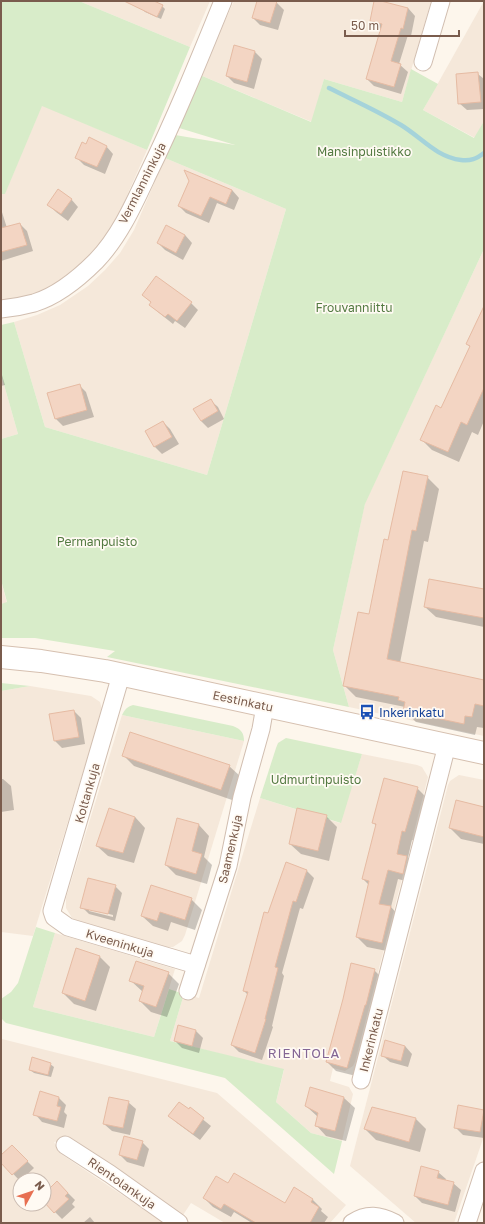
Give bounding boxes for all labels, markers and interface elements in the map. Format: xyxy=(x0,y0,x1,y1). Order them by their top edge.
scale bar xyxy=(345,12,459,38)
text: 50 m xyxy=(351,18,379,33)
street label: Vermlanninkuja xyxy=(115,140,169,226)
park label: Mansinpuistikko xyxy=(317,144,411,159)
park label: Frouvanniittu xyxy=(315,300,393,315)
park label: Permanpuisto xyxy=(57,534,137,549)
street label: Eestinkatu xyxy=(211,687,275,715)
bus stop icon: Inkerinkatu xyxy=(358,703,376,721)
place label: Inkerinkatu xyxy=(379,705,444,720)
street label: Koltankuja xyxy=(71,761,103,825)
park label: Udmurtinpuisto xyxy=(271,772,361,787)
street label: Saamenkuja xyxy=(215,813,245,885)
street label: Kveeninkuja xyxy=(84,926,156,960)
street label: Inkerinkatu xyxy=(356,1006,386,1074)
district label: RIENTOLA xyxy=(268,1045,340,1061)
street label: Rientolankuja xyxy=(85,1154,159,1212)
north arrow xyxy=(12,1172,52,1212)
text: N xyxy=(32,1178,48,1193)

